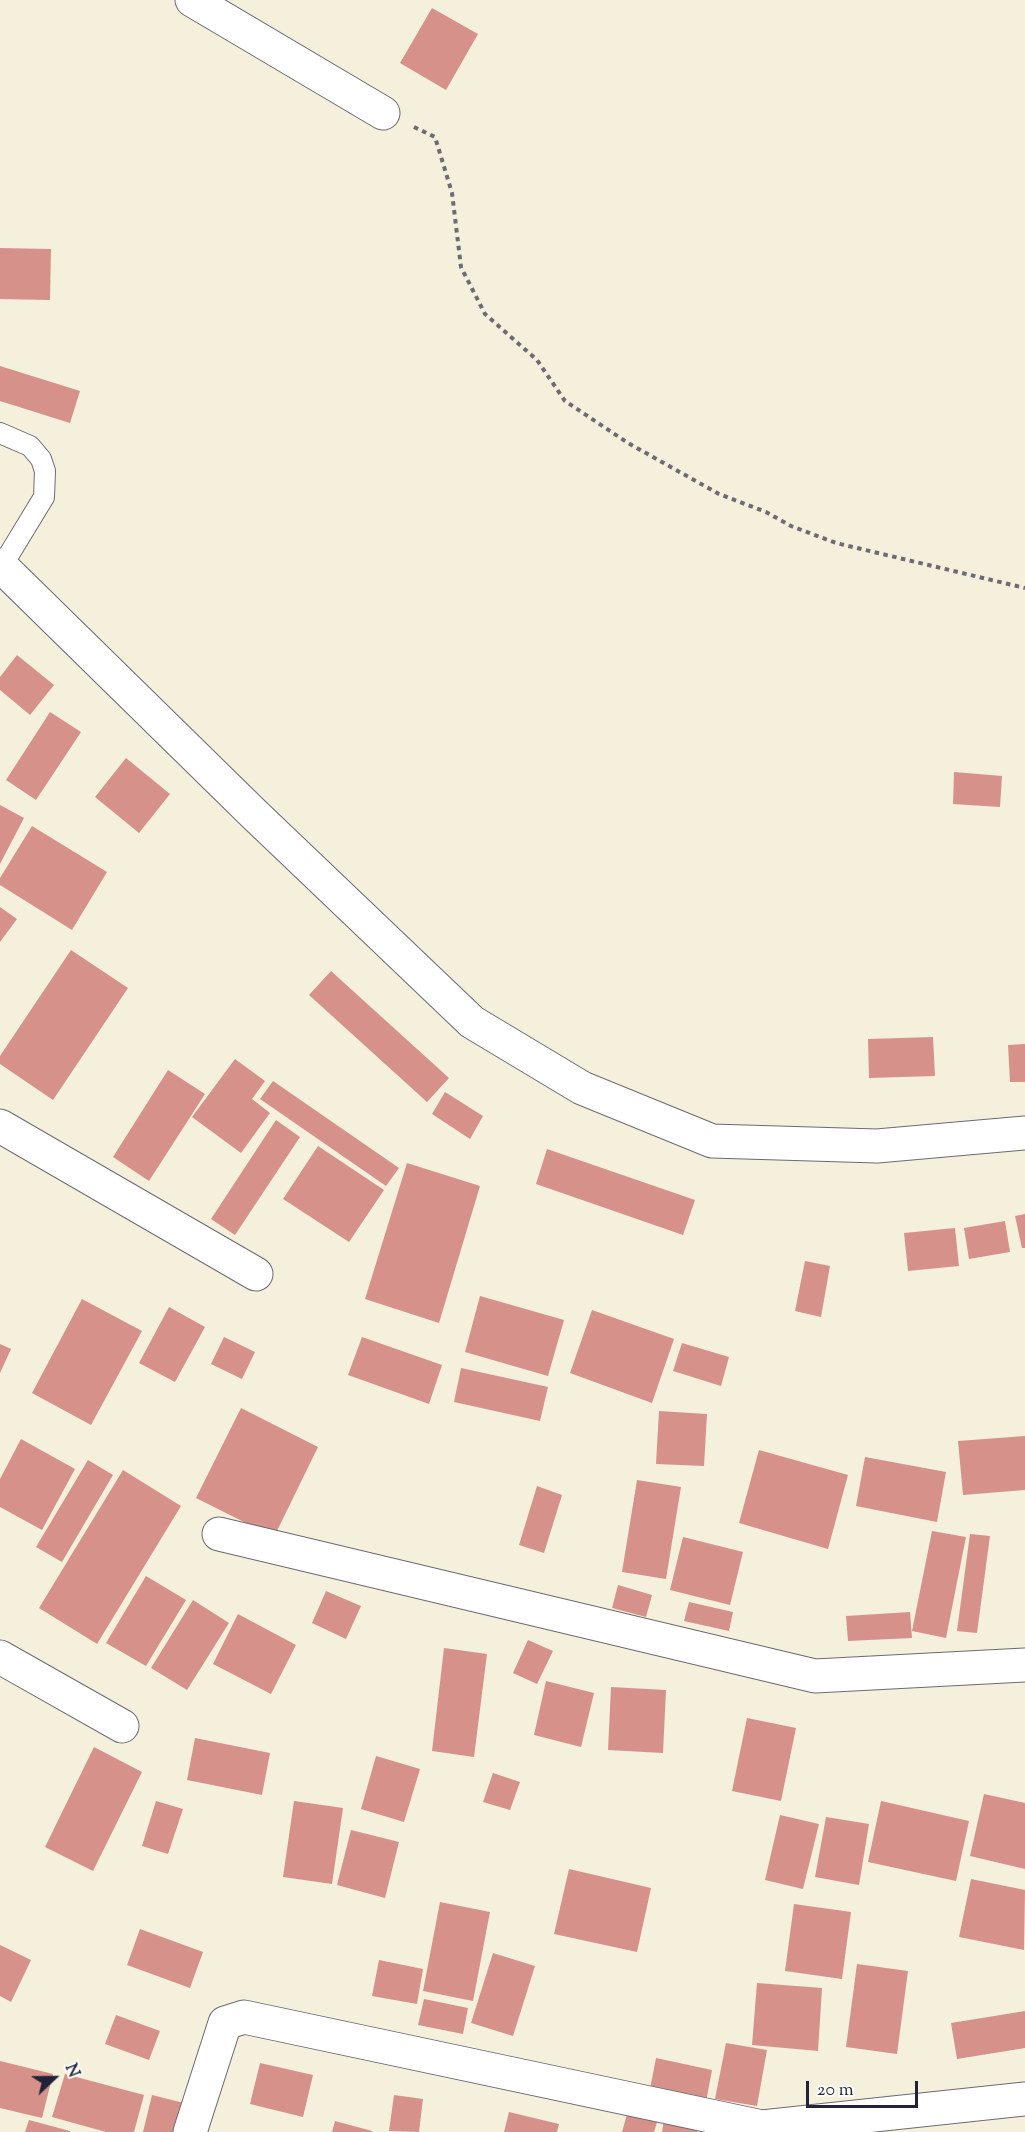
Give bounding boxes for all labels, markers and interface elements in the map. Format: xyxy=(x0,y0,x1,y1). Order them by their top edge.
north arrow xyxy=(24,2048,84,2108)
text: N xyxy=(58,2061,84,2081)
scale bar xyxy=(809,2069,922,2107)
text: 20 m xyxy=(817,2078,854,2104)

